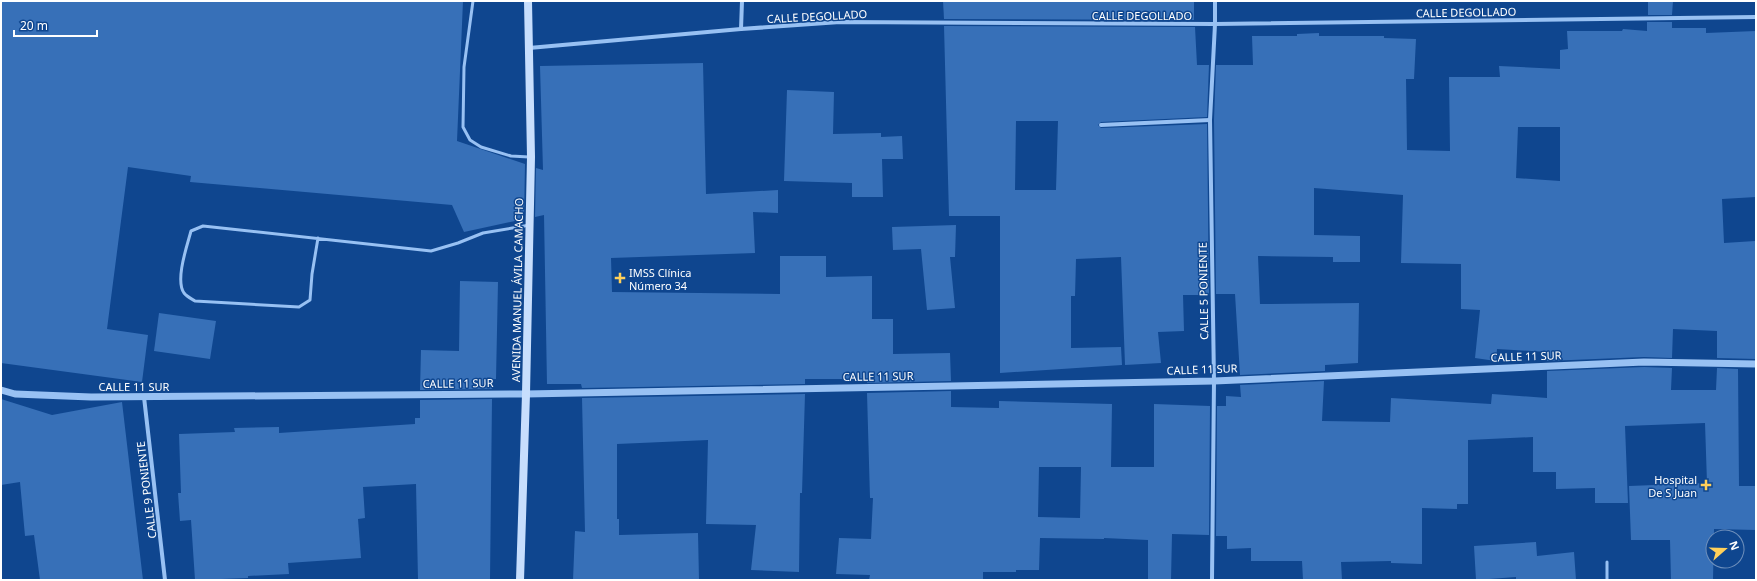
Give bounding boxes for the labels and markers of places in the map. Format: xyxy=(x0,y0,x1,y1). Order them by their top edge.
place label: IMSS Clínica Número 34 xyxy=(629,265,691,293)
marker: IMSS Clínica Número 34 xyxy=(614,272,626,284)
place label: Hospital De S Juan xyxy=(1648,472,1697,500)
marker: Hospital De S Juan xyxy=(1700,479,1712,491)

